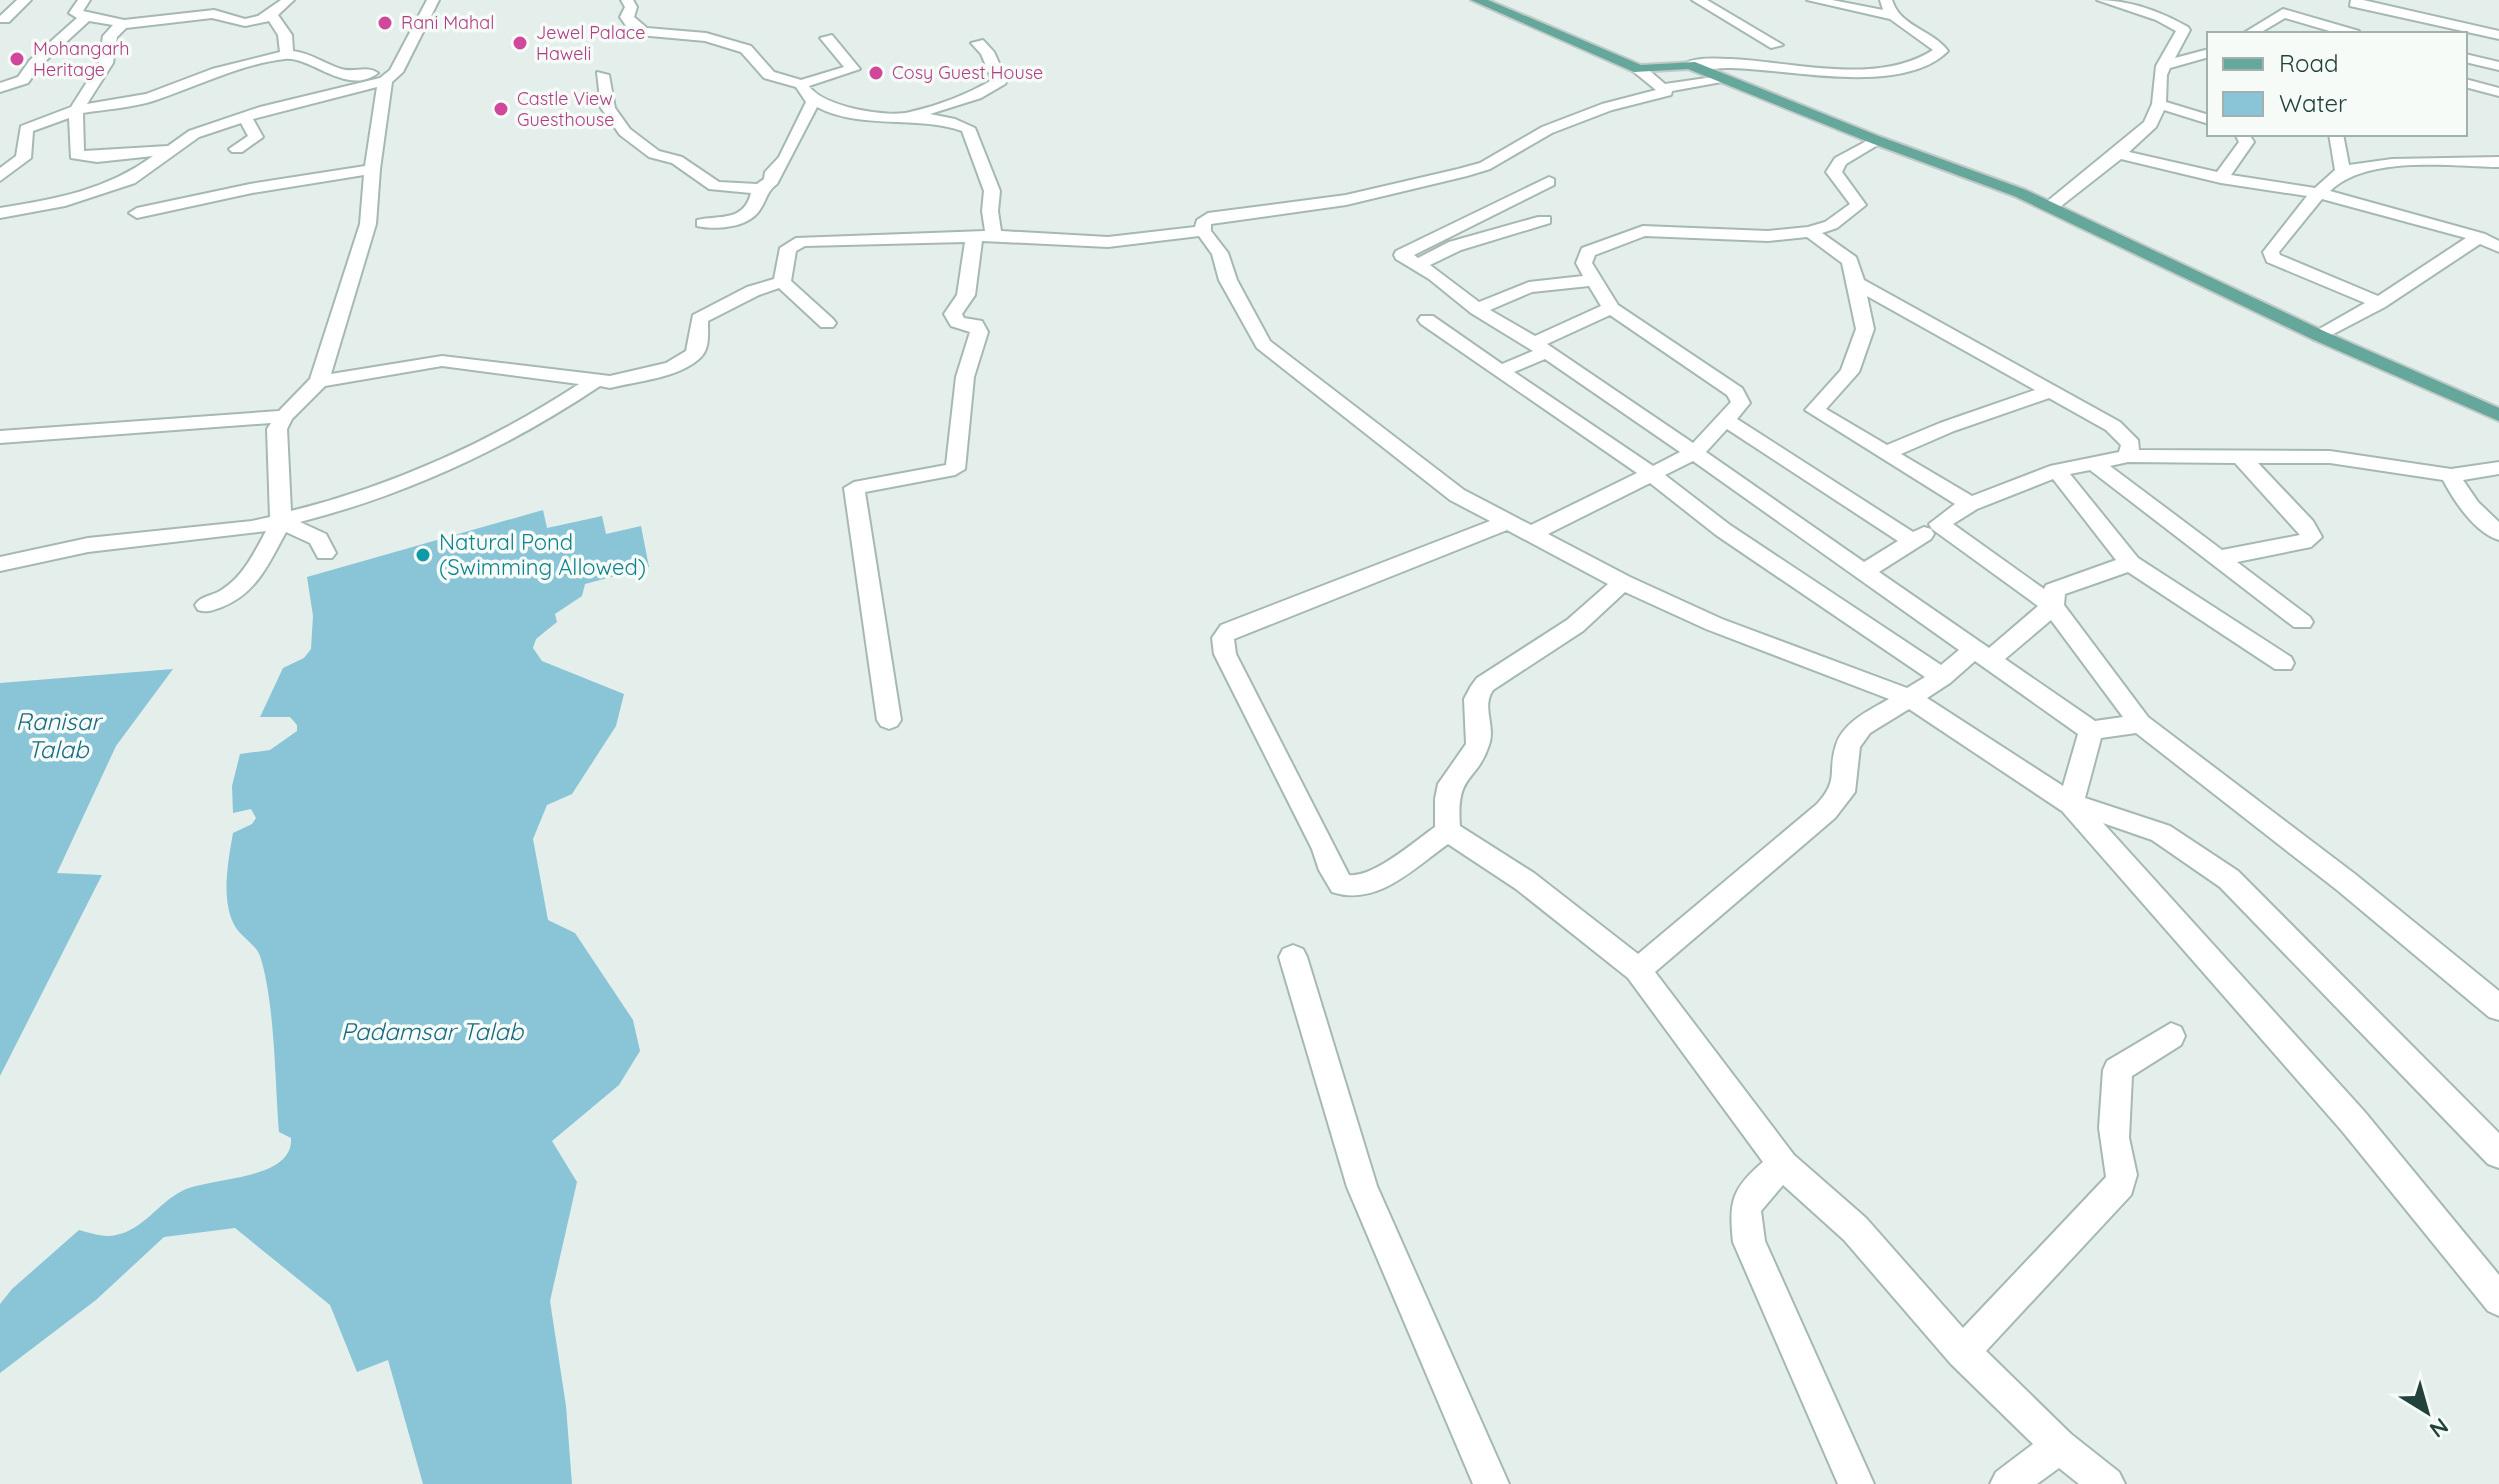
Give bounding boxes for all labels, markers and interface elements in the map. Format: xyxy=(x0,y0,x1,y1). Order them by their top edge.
place label: Rani Mahal xyxy=(401,11,494,34)
marker: Rani Mahal xyxy=(376,14,394,32)
place label: Jewel Palace Haweli xyxy=(536,21,645,65)
legend xyxy=(2207,32,2467,136)
marker: Jewel Palace Haweli xyxy=(511,34,529,52)
place label: Mohangarh Heritage xyxy=(33,37,130,81)
text: Road xyxy=(2279,48,2339,78)
marker: Mohangarh Heritage xyxy=(8,50,26,68)
place label: Cosy Guest House xyxy=(892,61,1043,84)
marker: Cosy Guest House xyxy=(867,64,885,82)
place label: Castle View Guesthouse xyxy=(517,87,614,131)
text: Water xyxy=(2279,88,2347,118)
marker: Castle View Guesthouse xyxy=(492,100,510,118)
place label: Natural Pond (Swimming Allowed) xyxy=(439,528,646,581)
marker: Natural Pond (Swimming Allowed) xyxy=(414,546,432,564)
water label: Ranisar Talab xyxy=(16,706,103,764)
water label: Padamsar Talab xyxy=(341,1016,525,1046)
north arrow xyxy=(2387,1372,2467,1452)
text: N xyxy=(2424,1412,2454,1444)

